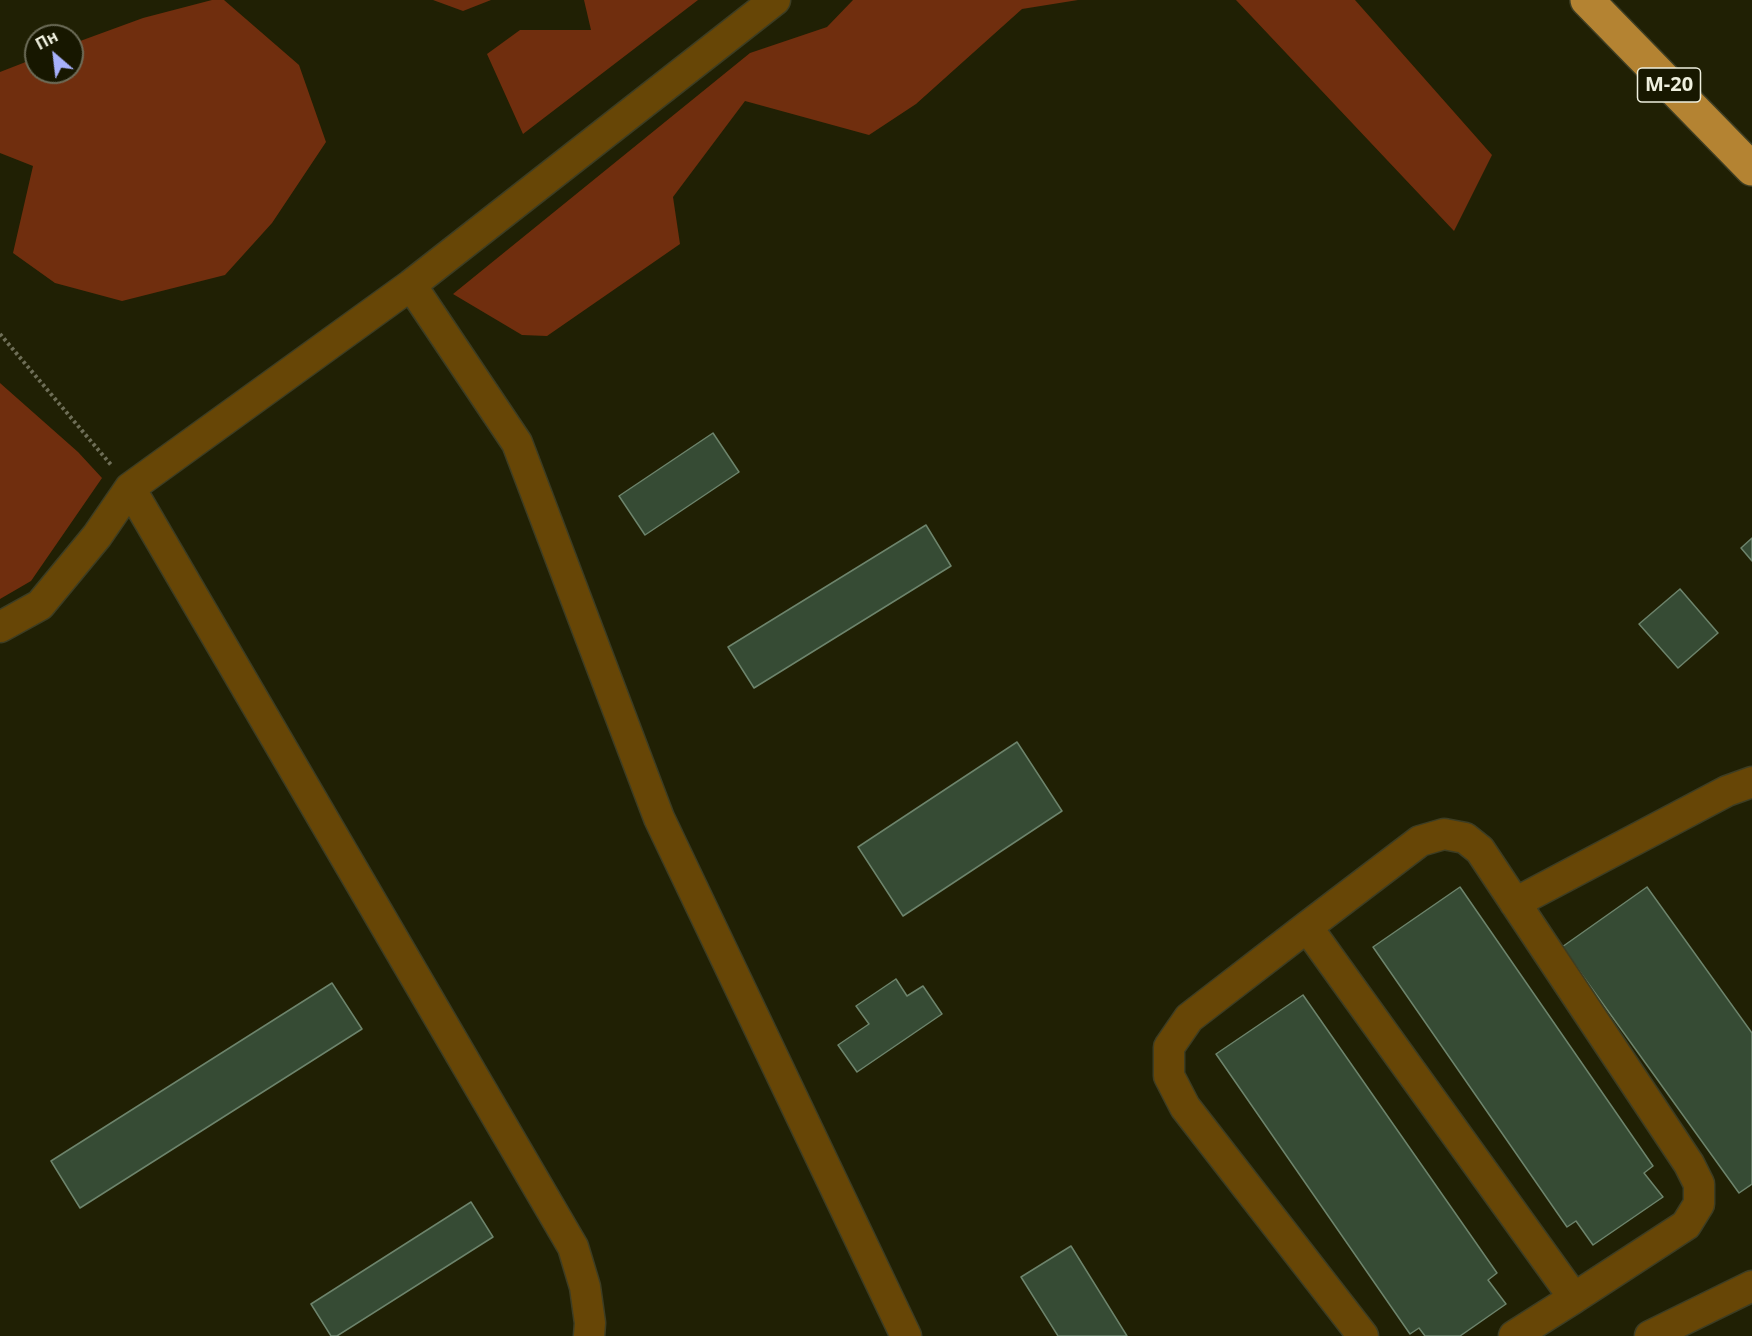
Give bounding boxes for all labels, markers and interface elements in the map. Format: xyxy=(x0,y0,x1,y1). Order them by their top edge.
north arrow xyxy=(24,24,84,84)
text: Пн xyxy=(31,25,62,55)
road number: М-20 xyxy=(1638,68,1700,102)

